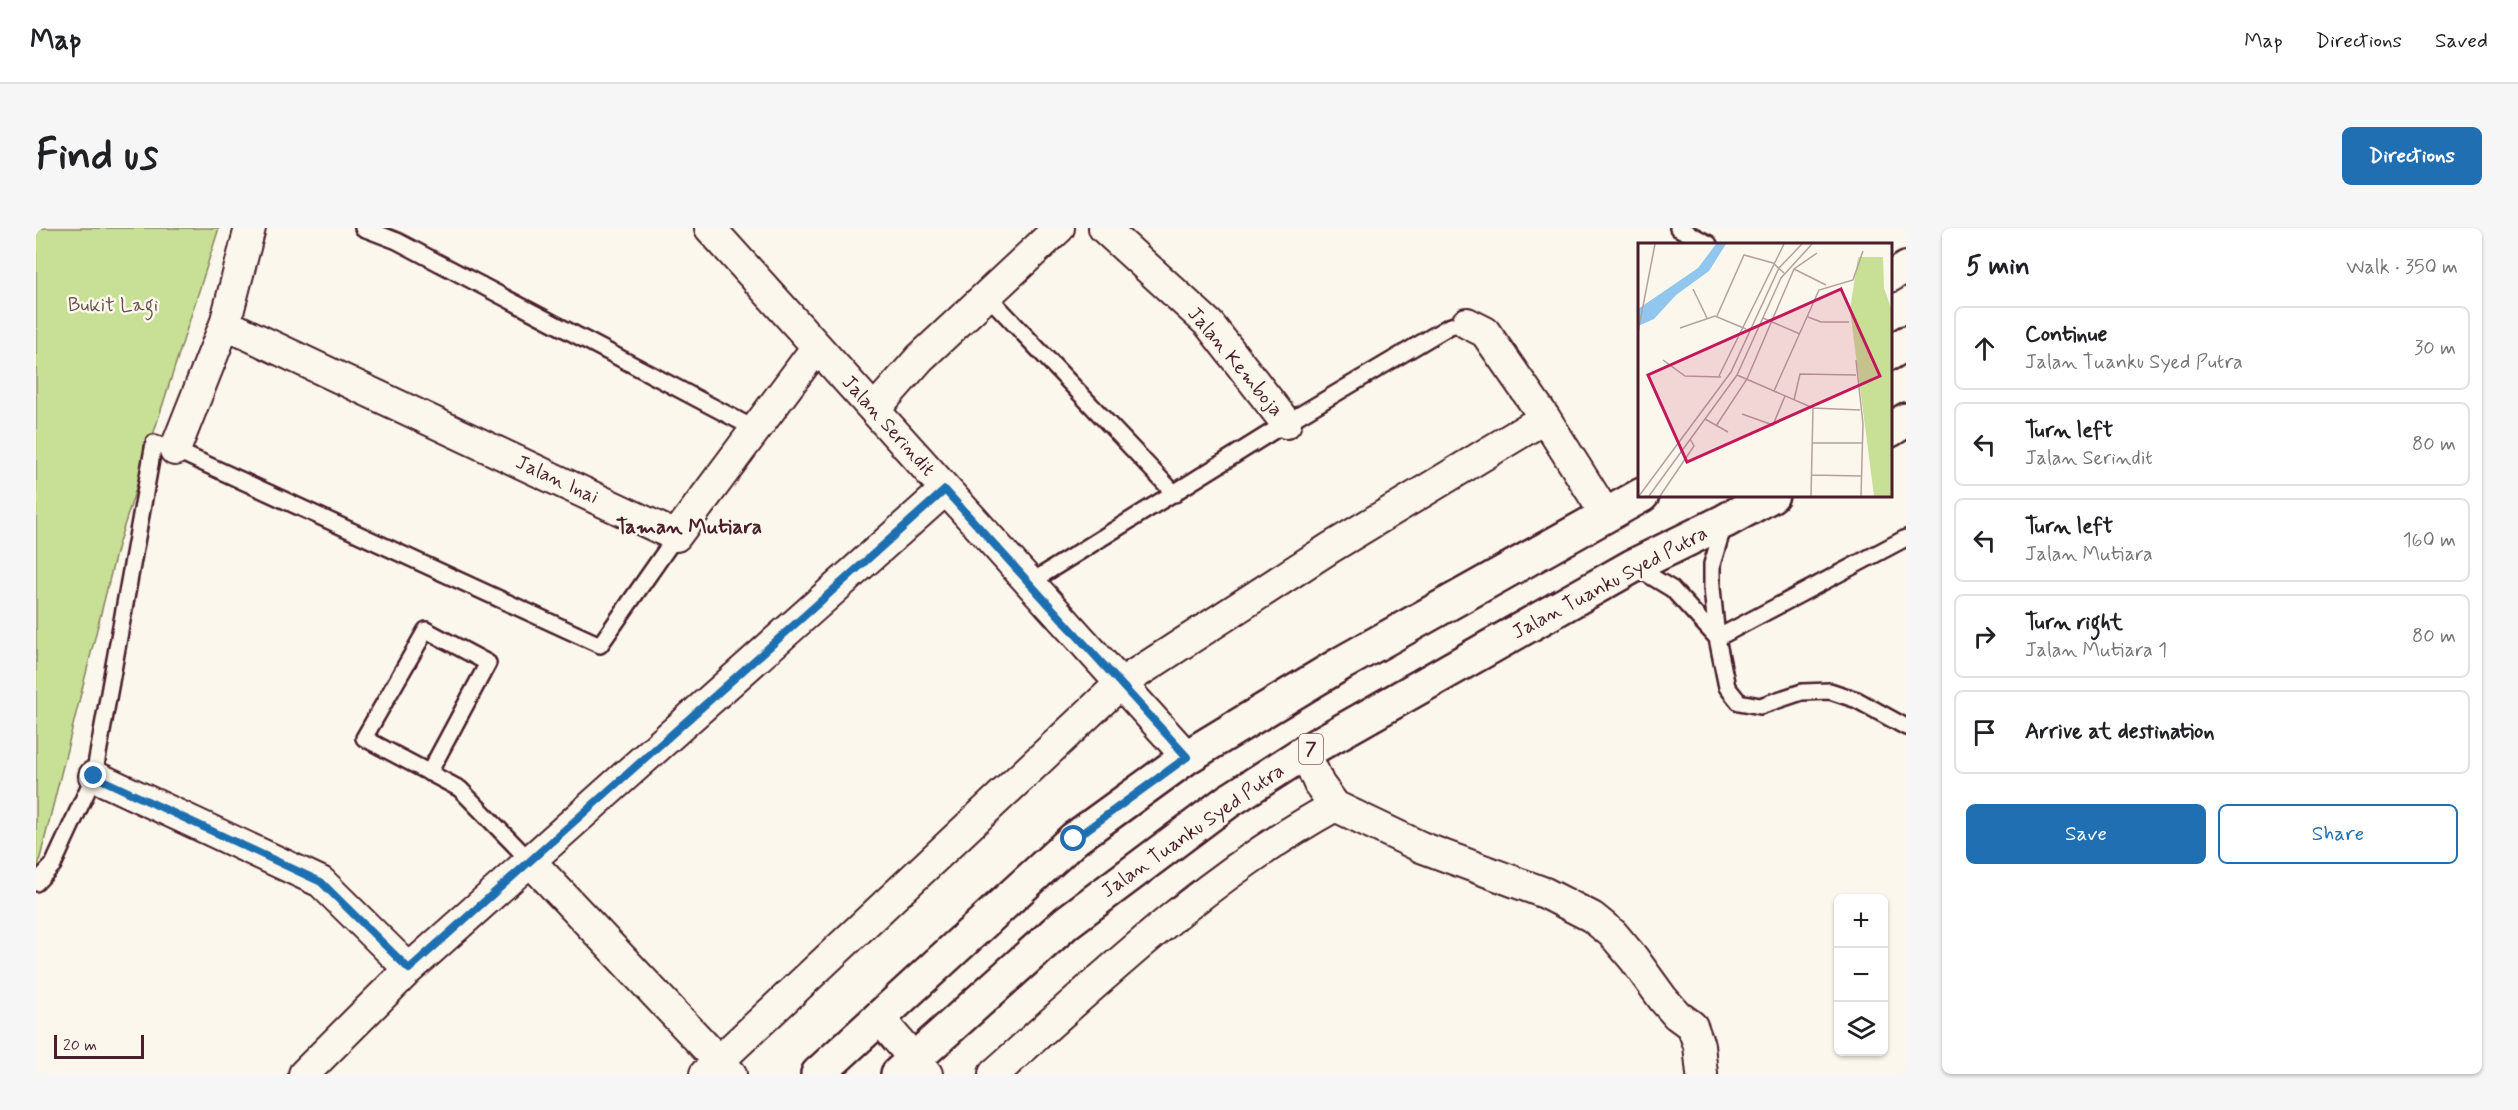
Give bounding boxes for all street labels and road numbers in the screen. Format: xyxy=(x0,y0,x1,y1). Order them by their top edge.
street label: Jalan Kemboja xyxy=(1181,301,1289,423)
street label: Jalan Serindit xyxy=(835,369,941,483)
street label: Jalan Inai xyxy=(511,449,603,511)
street label: Jalan Tuanku Syed Putra xyxy=(1508,520,1712,646)
road number: 7 xyxy=(1299,734,1323,764)
street label: Jalan Tuanku Syed Putra xyxy=(1096,757,1290,905)

